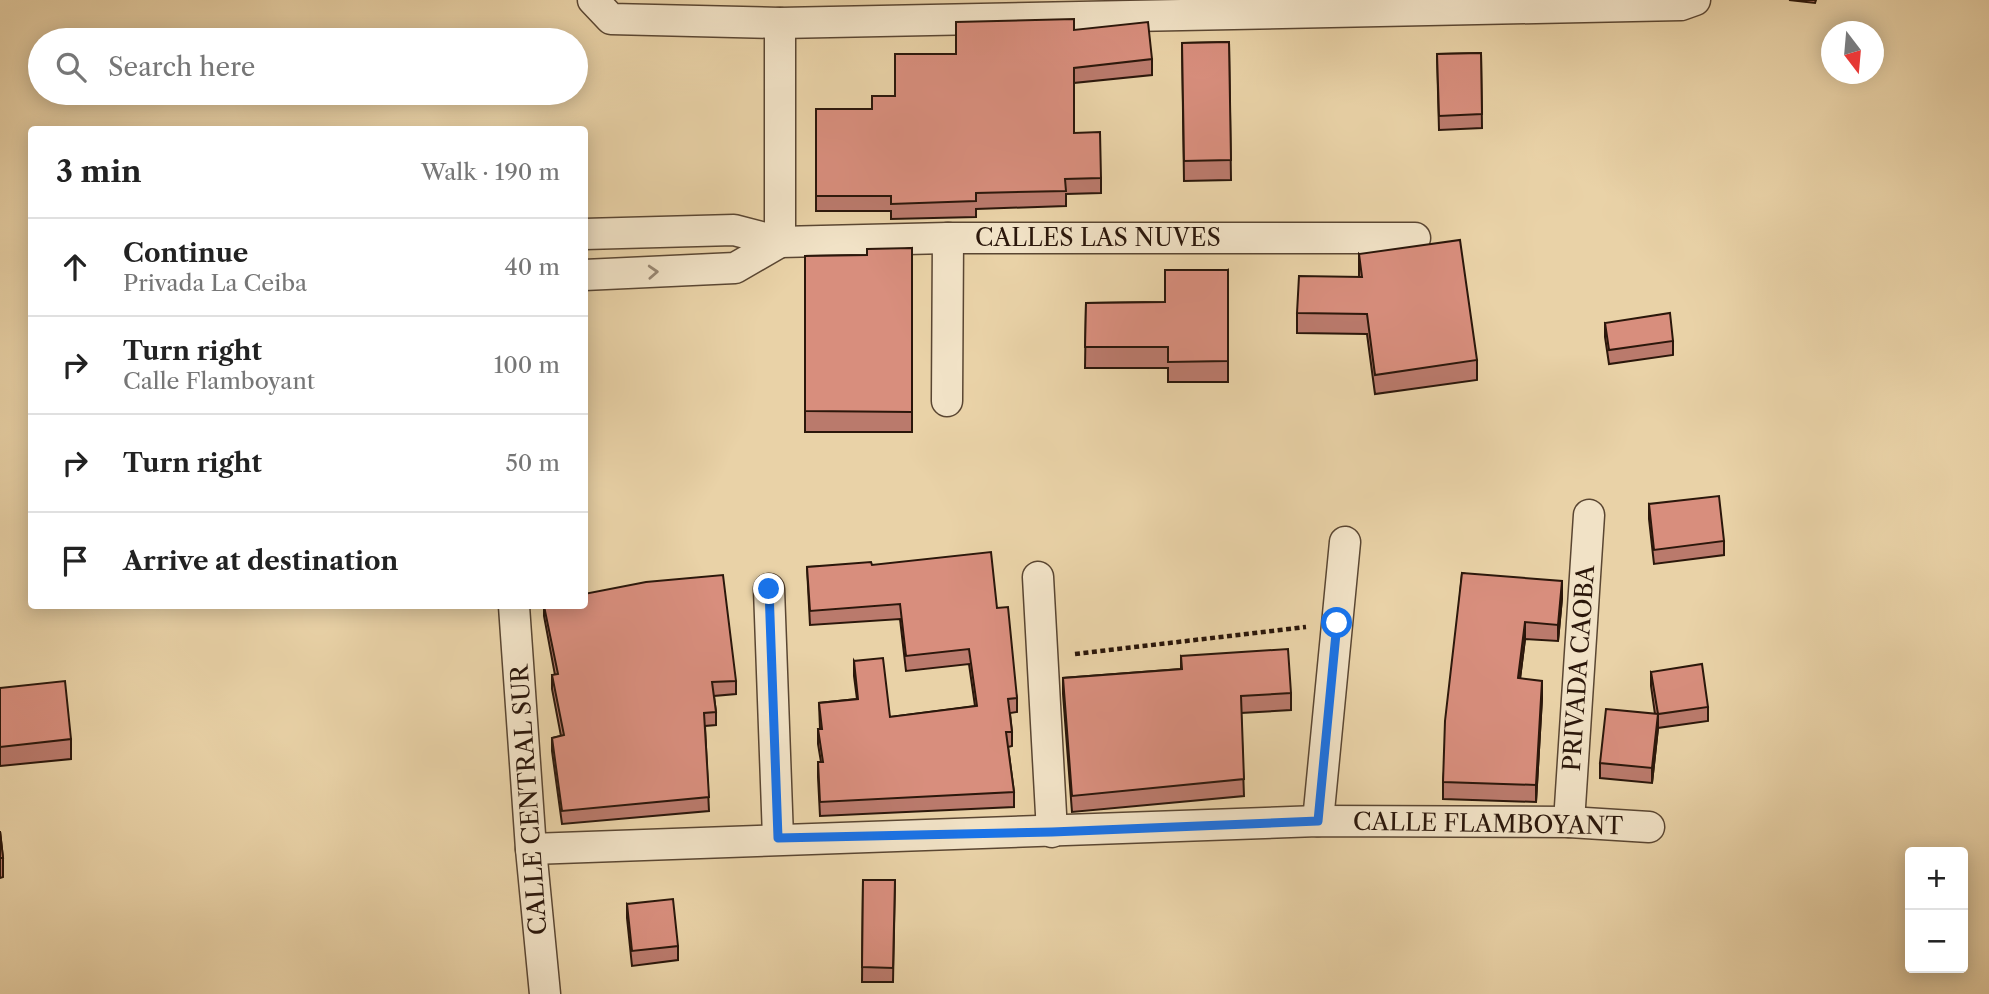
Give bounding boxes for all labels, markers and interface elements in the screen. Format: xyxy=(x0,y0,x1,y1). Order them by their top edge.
north arrow xyxy=(1821,21,1884,84)
search box xyxy=(28,28,588,105)
icon: search xyxy=(52,48,90,86)
text: Search here xyxy=(108,51,255,83)
text: 3 min xyxy=(56,153,142,190)
text: Walk · 190 m xyxy=(421,158,560,186)
street label: CALLES LAS NUVES xyxy=(975,223,1221,252)
text: Continue xyxy=(123,237,248,269)
icon: ahead xyxy=(56,248,94,286)
text: 40 m xyxy=(505,253,560,281)
one-way arrow xyxy=(647,264,658,279)
text: Privada La Ceiba xyxy=(123,269,307,297)
text: Turn right xyxy=(123,335,262,367)
icon: right xyxy=(56,346,94,384)
text: 100 m xyxy=(494,351,560,379)
text: Calle Flamboyant xyxy=(123,367,315,395)
icon: right xyxy=(56,444,94,482)
text: Turn right xyxy=(123,447,262,479)
text: 50 m xyxy=(505,449,560,477)
icon: arrive xyxy=(56,542,94,580)
text: Arrive at destination xyxy=(123,545,398,577)
street label: PRIVADA CAOBA xyxy=(1557,563,1600,772)
route end xyxy=(753,573,784,604)
route start xyxy=(1321,607,1352,638)
street label: CALLE CENTRAL SUR xyxy=(504,663,552,936)
street label: CALLE FLAMBOYANT xyxy=(1353,807,1623,840)
map controls xyxy=(1905,847,1968,973)
button: + xyxy=(1905,847,1968,910)
button: − xyxy=(1905,910,1968,973)

